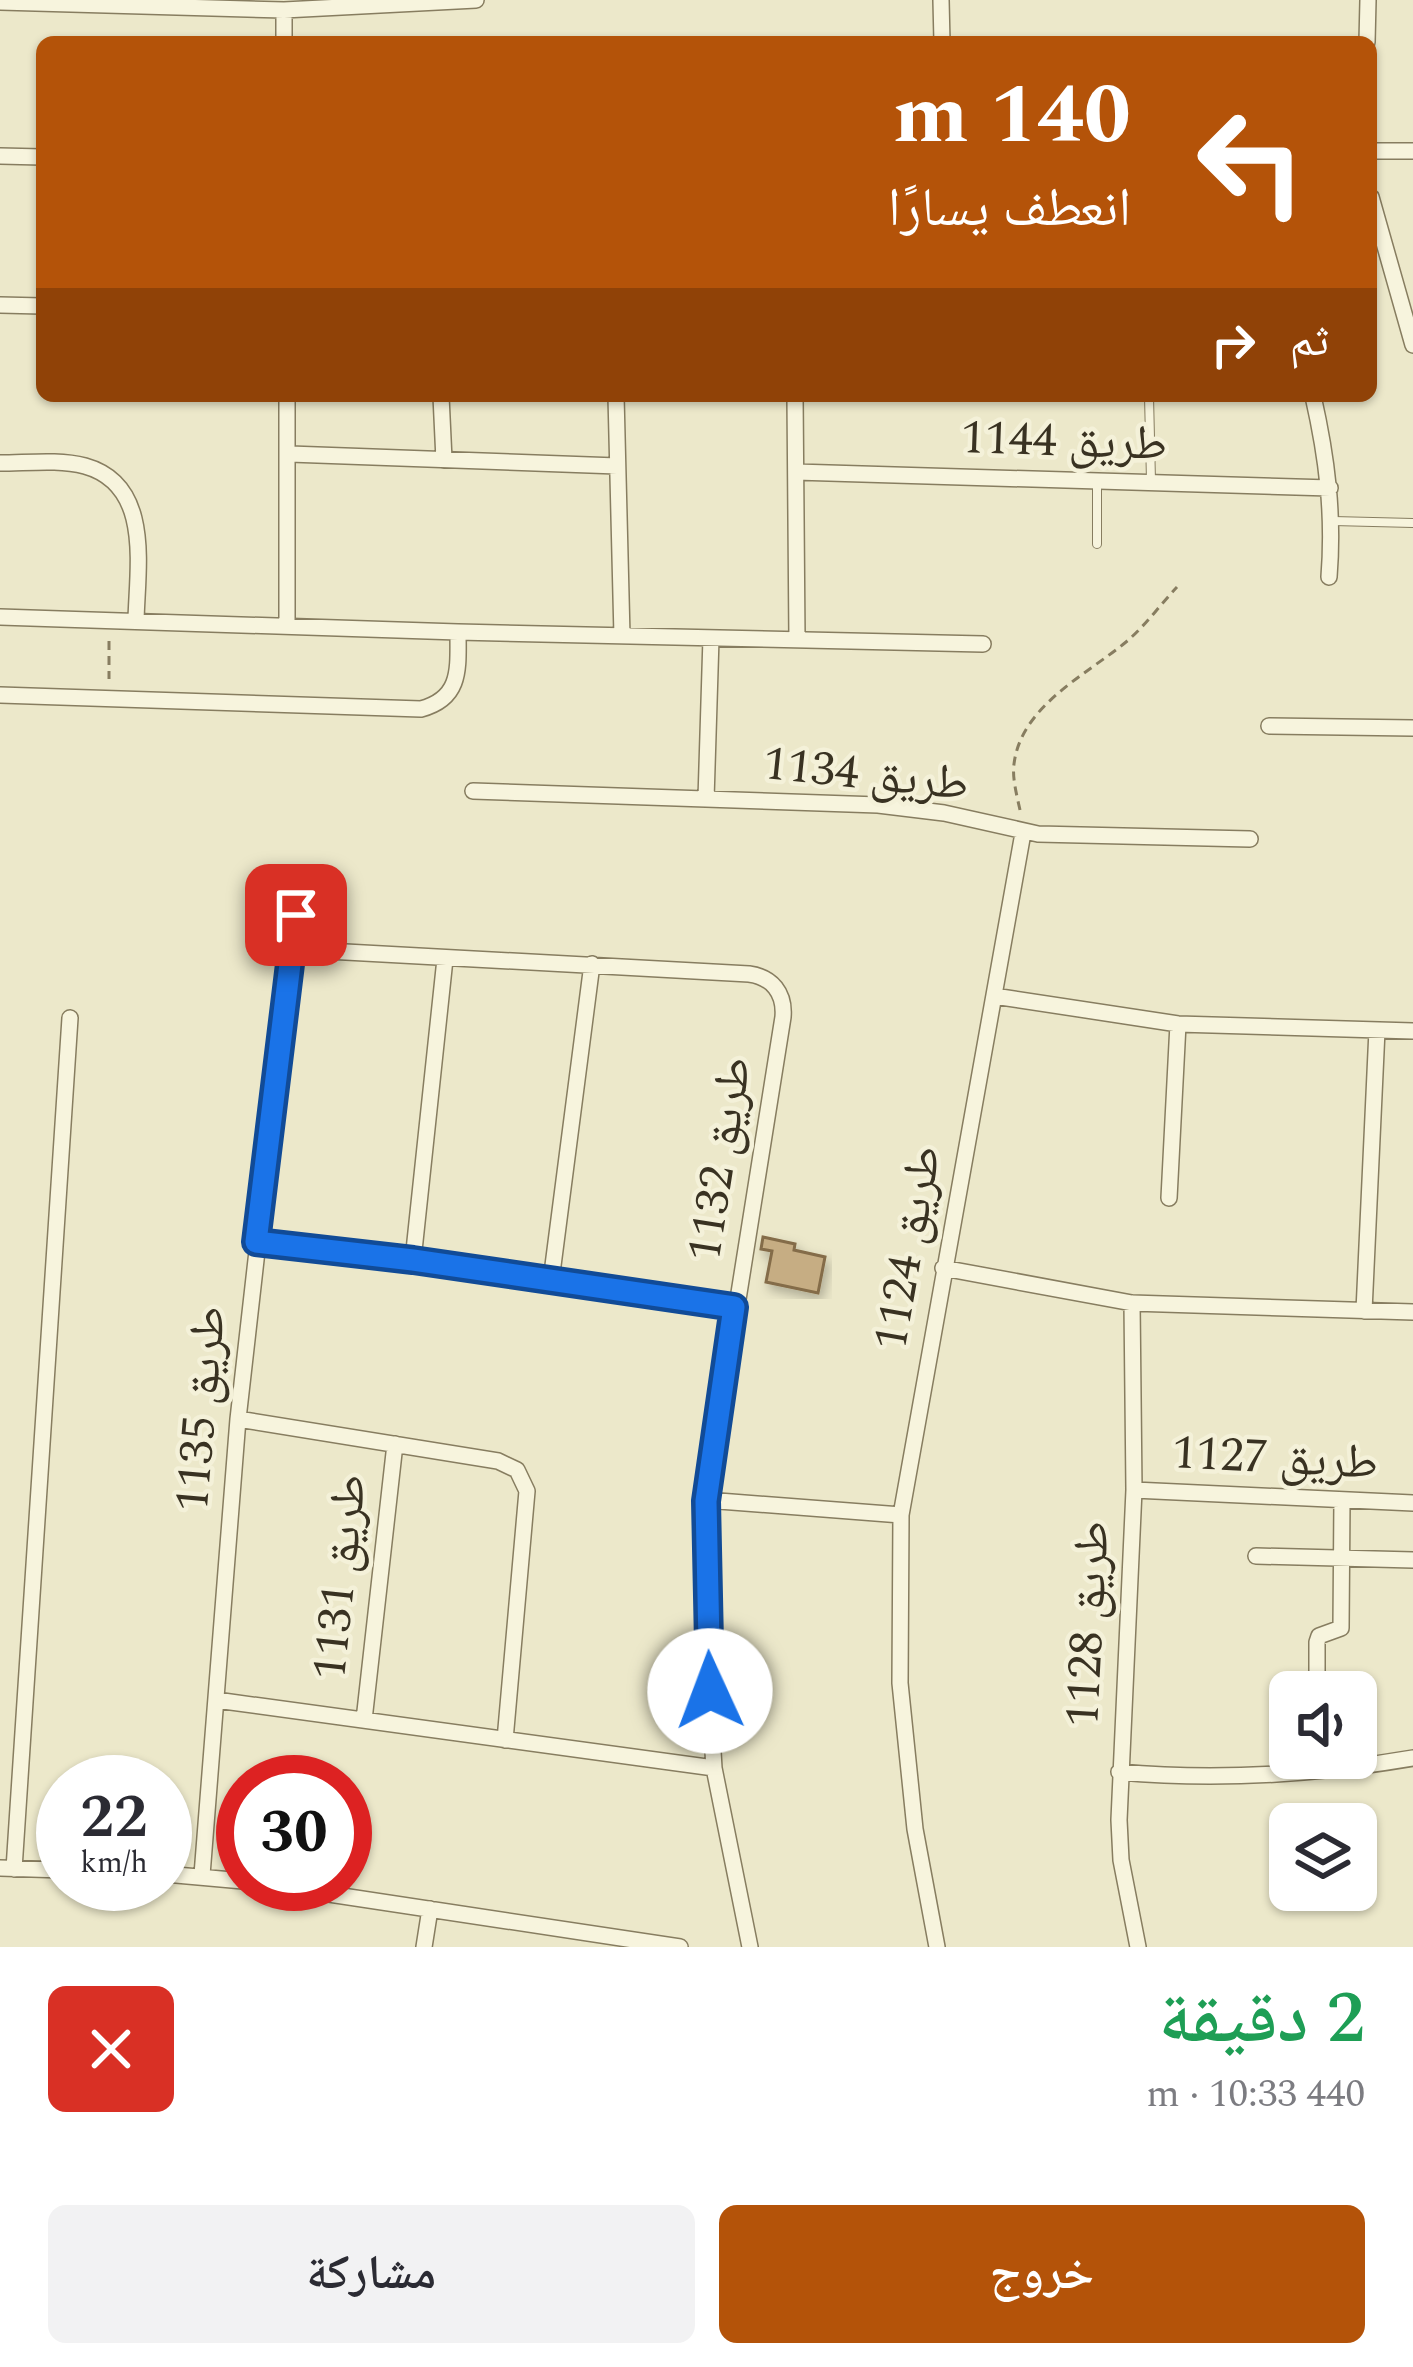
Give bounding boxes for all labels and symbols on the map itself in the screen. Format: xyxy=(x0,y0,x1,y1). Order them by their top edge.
street label: طريق 1144 xyxy=(960,401,1168,481)
street label: طريق 1134 xyxy=(760,727,972,821)
pin xyxy=(245,864,347,966)
street label: طريق 1132 xyxy=(668,1051,772,1267)
street label: طريق 1124 xyxy=(854,1140,962,1356)
street label: طريق 1135 xyxy=(156,1303,246,1515)
street label: طريق 1127 xyxy=(1170,1416,1380,1500)
street label: طريق 1131 xyxy=(293,1471,387,1683)
street label: طريق 1128 xyxy=(1046,1519,1130,1729)
position arrow xyxy=(647,1628,773,1754)
speed limit sign: 30 xyxy=(216,1755,372,1911)

